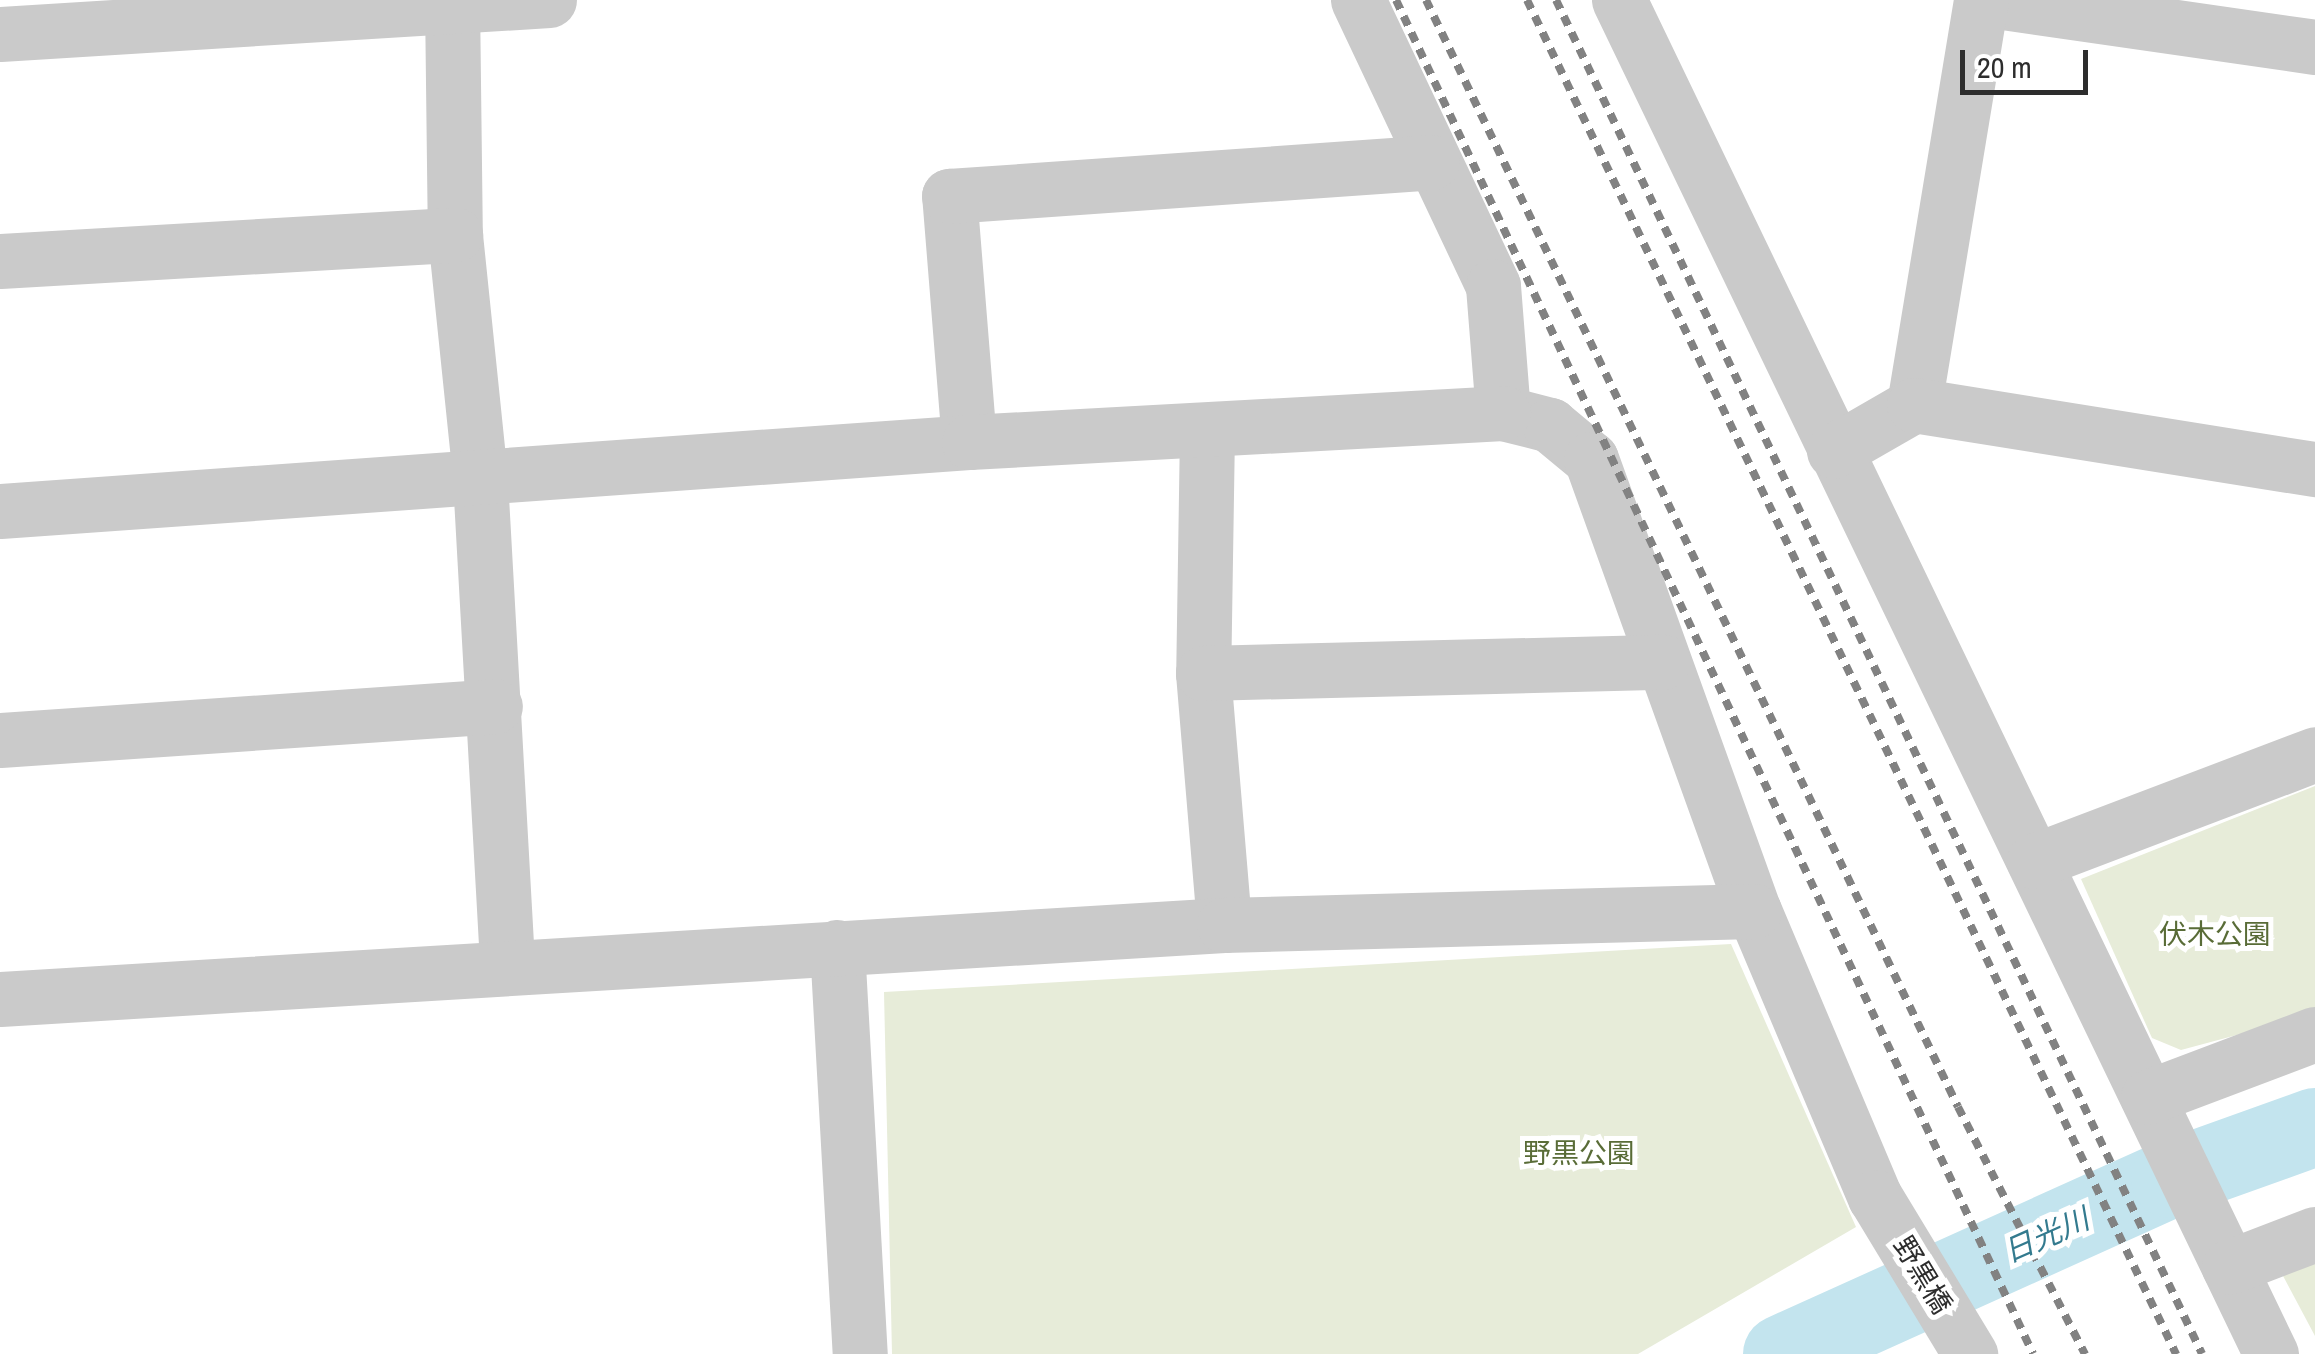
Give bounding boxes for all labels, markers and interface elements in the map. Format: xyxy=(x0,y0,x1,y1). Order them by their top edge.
scale bar xyxy=(1965,30,2092,92)
text: 20 m xyxy=(1977,47,2032,87)
park label: 伏木公園 xyxy=(2159,917,2271,951)
park label: 野黒公園 xyxy=(1523,1136,1635,1170)
water label: 日光川 xyxy=(1998,1200,2094,1270)
street label: 野黒橋 xyxy=(1887,1230,1959,1320)

